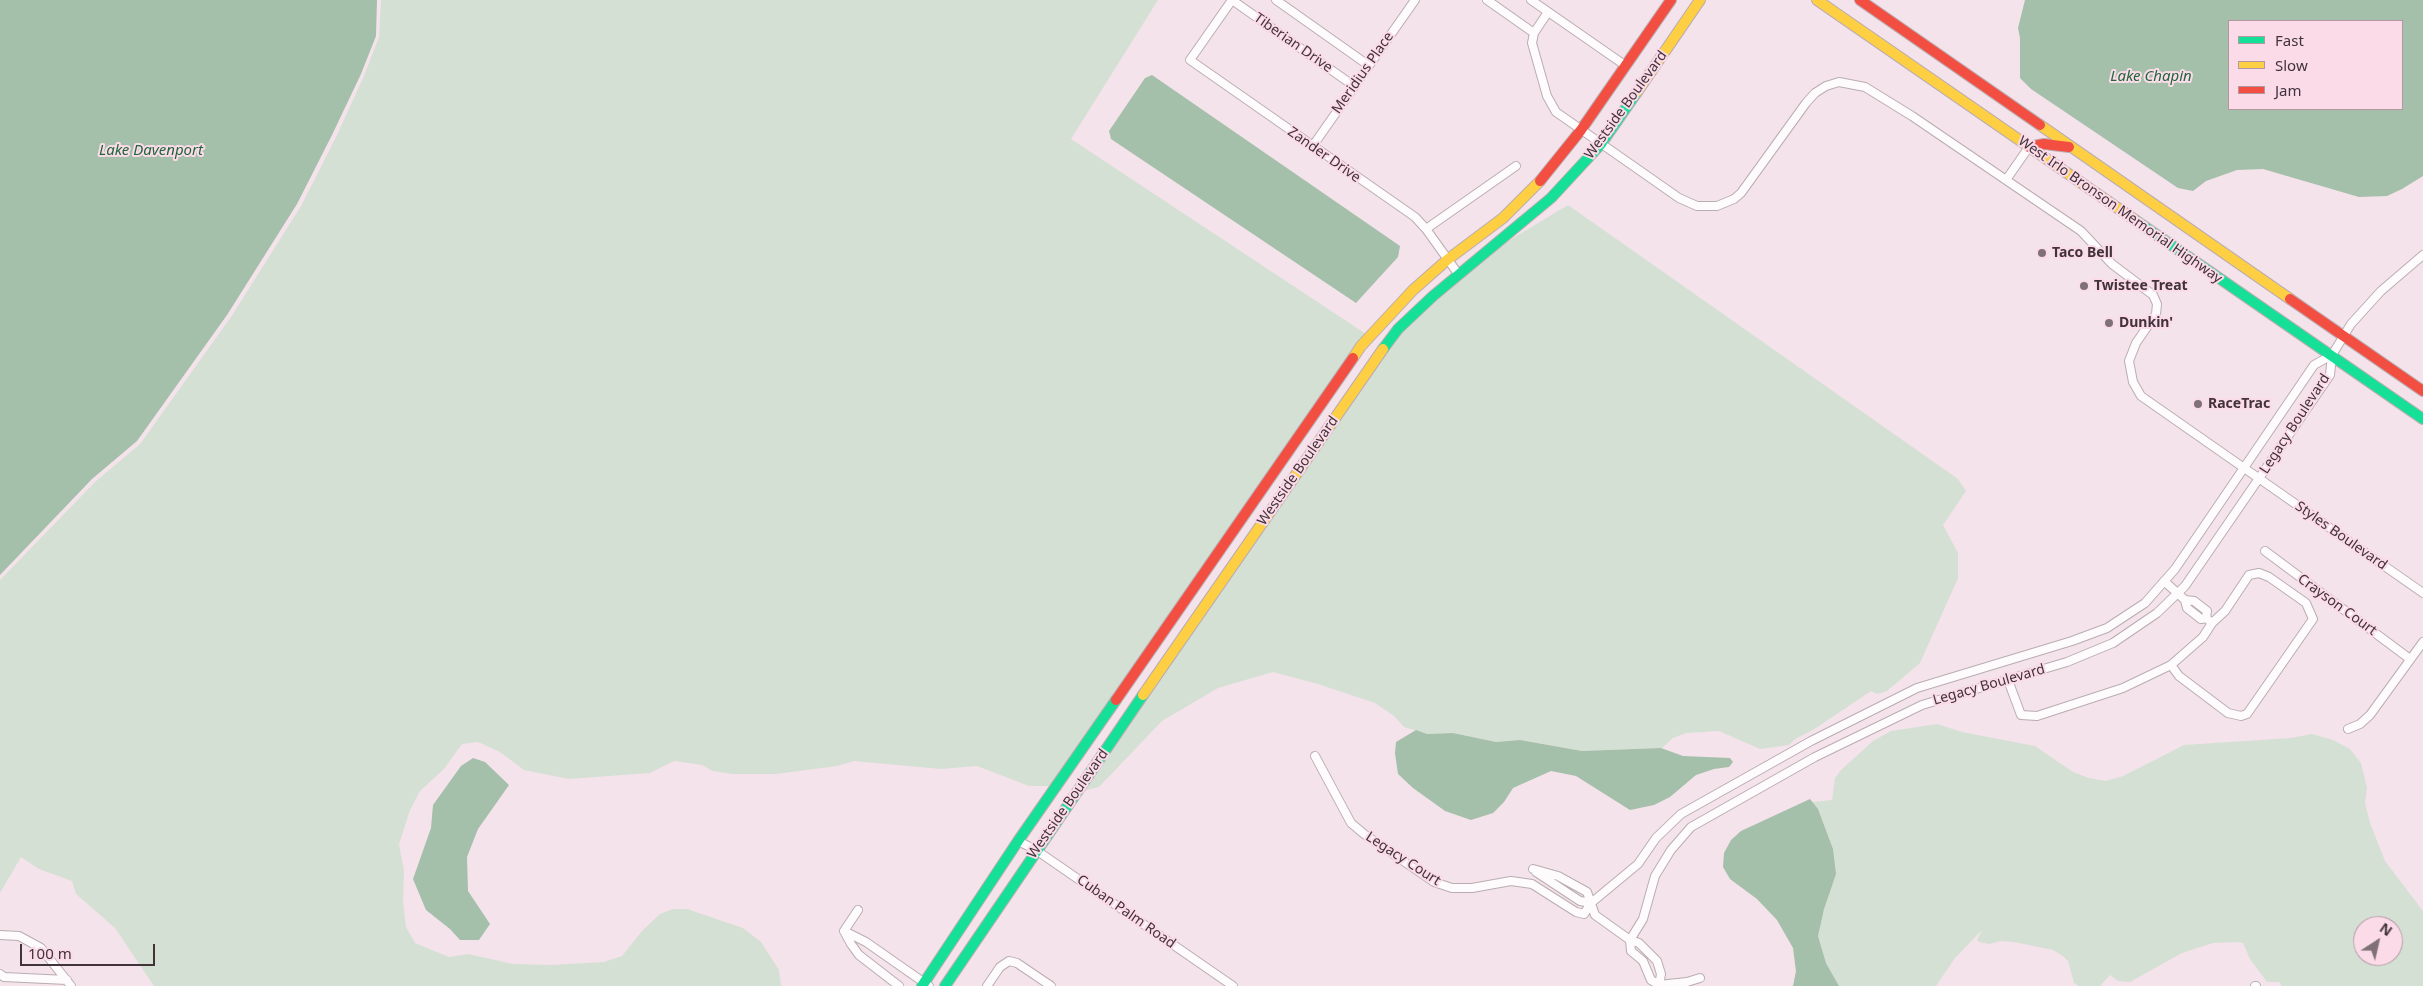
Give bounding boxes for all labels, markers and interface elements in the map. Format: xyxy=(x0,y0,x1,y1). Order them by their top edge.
street label: Tiberian Drive xyxy=(1250,10,1336,76)
legend xyxy=(2228,20,2403,110)
street label: Meridius Place xyxy=(1329,29,1397,117)
text: Fast xyxy=(2275,30,2304,50)
street label: Westside Boulevard xyxy=(1581,48,1671,162)
text: Slow xyxy=(2275,55,2308,75)
water label: Lake Chapin xyxy=(2110,68,2192,86)
text: Jam xyxy=(2275,80,2302,100)
street label: Zander Drive xyxy=(1284,124,1364,186)
street label: West Irlo Bronson Memorial Highway xyxy=(2015,133,2225,287)
water label: Lake Davenport xyxy=(99,142,203,160)
place label: Taco Bell xyxy=(2052,245,2113,261)
marker: Taco Bell xyxy=(2036,247,2048,259)
place label: Twistee Treat xyxy=(2094,278,2188,294)
marker: Twistee Treat xyxy=(2078,280,2090,292)
place label: Dunkin' xyxy=(2119,315,2173,331)
marker: Dunkin' xyxy=(2103,317,2115,329)
street label: Legacy Boulevard xyxy=(2256,371,2334,477)
place label: RaceTrac xyxy=(2208,396,2270,412)
marker: RaceTrac xyxy=(2192,398,2204,410)
street label: Westside Boulevard xyxy=(1254,413,1342,529)
street label: Styles Boulevard xyxy=(2292,498,2390,574)
street label: Crayson Court xyxy=(2294,571,2380,639)
street label: Legacy Boulevard xyxy=(1931,661,2047,709)
street label: Westside Boulevard xyxy=(1024,746,1112,862)
street label: Legacy Court xyxy=(1362,829,1444,889)
street label: Cuban Palm Road xyxy=(1073,872,1179,952)
north arrow xyxy=(2353,916,2403,966)
text: N xyxy=(2376,918,2396,940)
scale bar xyxy=(22,934,158,966)
text: 100 m xyxy=(28,943,72,963)

